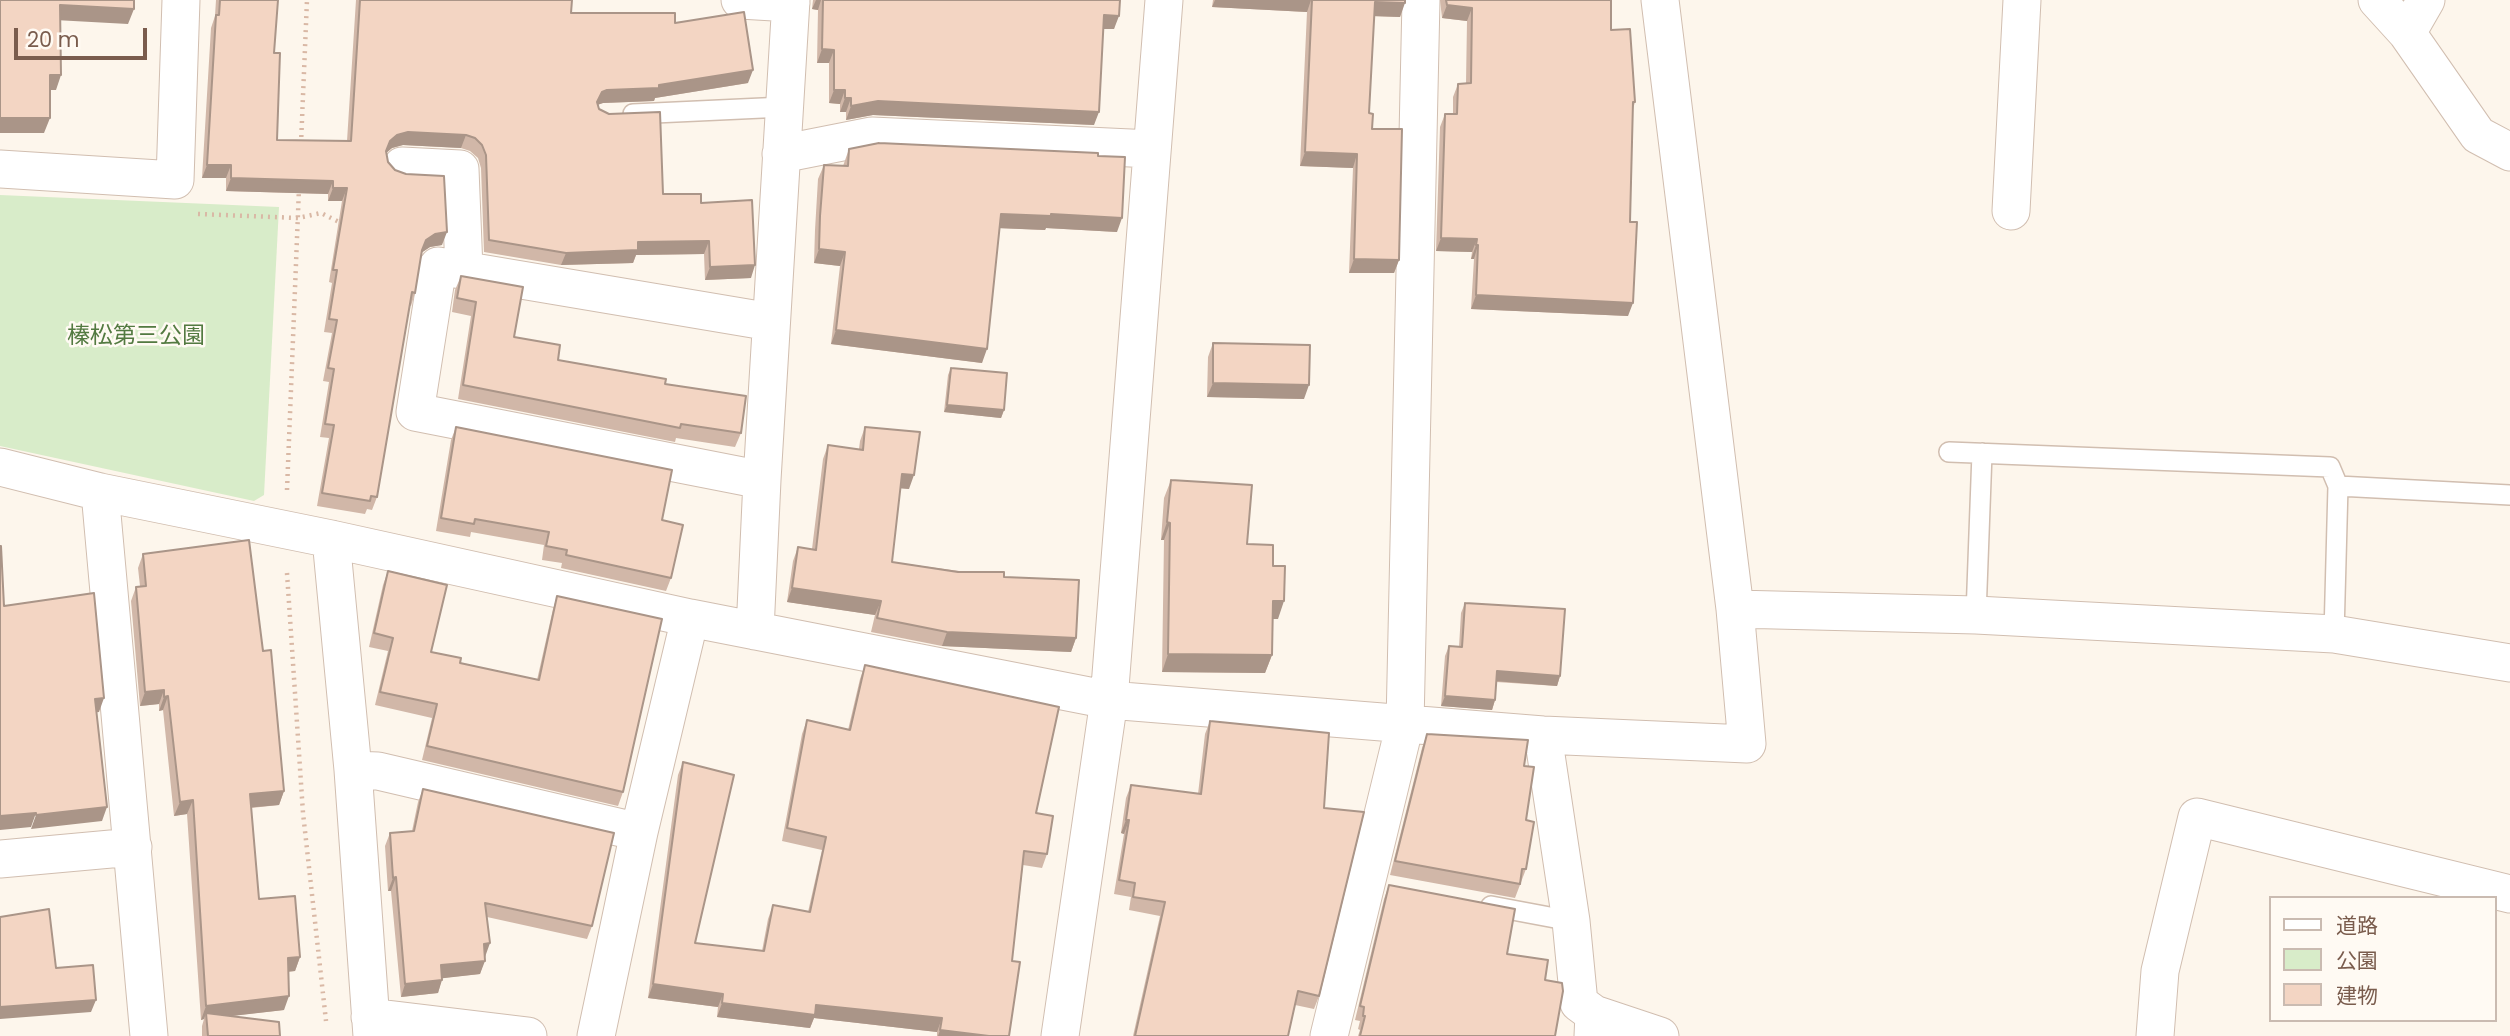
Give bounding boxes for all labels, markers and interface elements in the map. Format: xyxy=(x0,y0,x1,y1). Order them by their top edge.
scale bar xyxy=(18,14,150,58)
text: 20 m xyxy=(27,25,80,54)
park label: 榛松第三公園 xyxy=(67,323,205,351)
legend xyxy=(2268,896,2496,1022)
text: 道路 xyxy=(2336,911,2378,940)
text: 公園 xyxy=(2336,946,2378,975)
text: 建物 xyxy=(2336,981,2378,1010)

